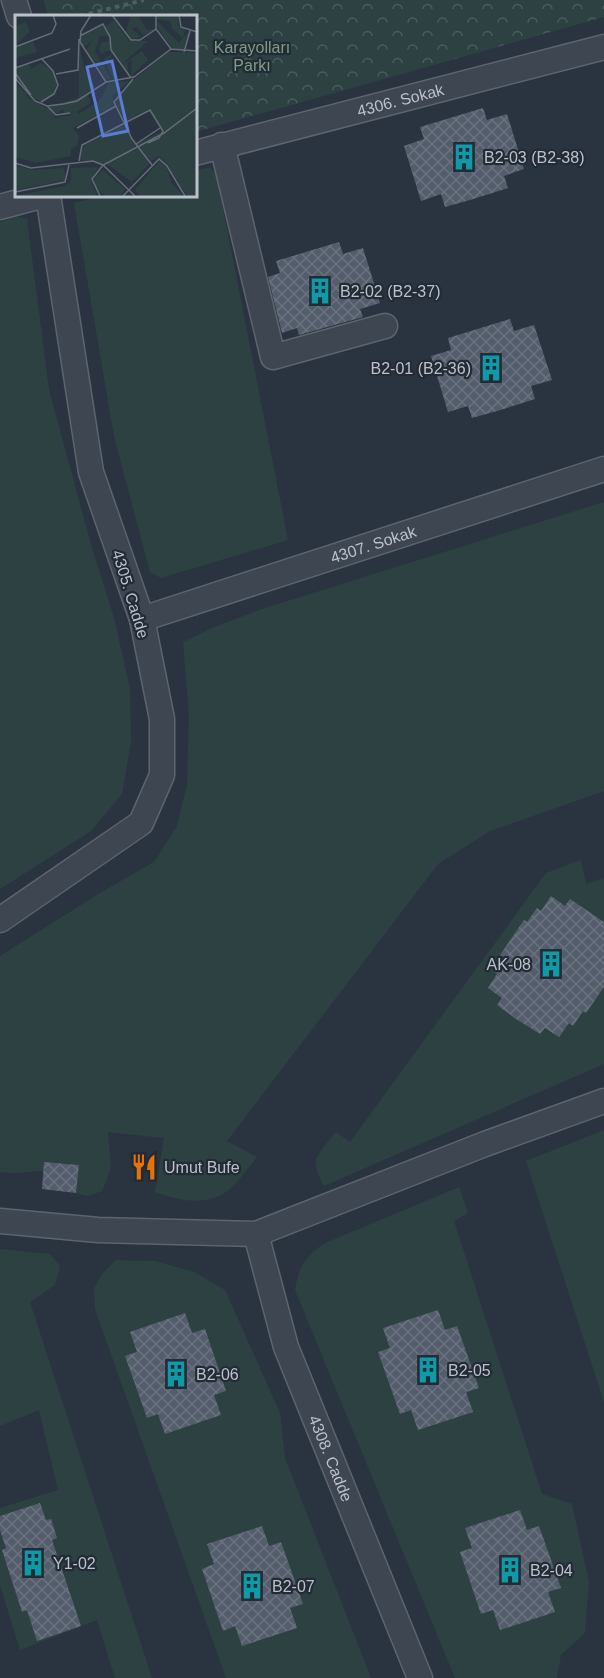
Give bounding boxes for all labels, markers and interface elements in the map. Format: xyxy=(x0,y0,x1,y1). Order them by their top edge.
inset map xyxy=(15,15,196,196)
park label: Karayolları Parkı xyxy=(214,39,290,74)
street label: 4306. Sokak xyxy=(355,81,447,120)
building icon: B2-03 (B2-38) xyxy=(449,142,479,172)
place label: B2-03 (B2-38) xyxy=(484,149,585,166)
building icon: B2-02 (B2-37) xyxy=(305,276,335,306)
place label: B2-02 (B2-37) xyxy=(340,283,441,300)
building icon: B2-01 (B2-36) xyxy=(476,353,506,383)
place label: B2-01 (B2-36) xyxy=(371,360,471,377)
street label: 4307. Sokak xyxy=(328,522,419,566)
street label: 4305. Cadde xyxy=(109,548,152,641)
building icon: AK-08 xyxy=(536,949,566,979)
place label: AK-08 xyxy=(487,956,531,973)
restaurant icon: Umut Bufe xyxy=(129,1152,159,1182)
place label: Umut Bufe xyxy=(164,1159,240,1176)
building icon: B2-05 xyxy=(413,1355,443,1385)
building icon: B2-06 xyxy=(161,1359,191,1389)
place label: B2-05 xyxy=(448,1362,491,1379)
place label: B2-06 xyxy=(196,1366,239,1383)
street label: 4308. Cadde xyxy=(306,1413,356,1504)
building icon: Y1-02 xyxy=(18,1548,48,1578)
place label: Y1-02 xyxy=(53,1555,96,1572)
building icon: B2-04 xyxy=(495,1555,525,1585)
place label: B2-04 xyxy=(530,1562,573,1579)
building icon: B2-07 xyxy=(237,1571,267,1601)
place label: B2-07 xyxy=(272,1578,315,1595)

